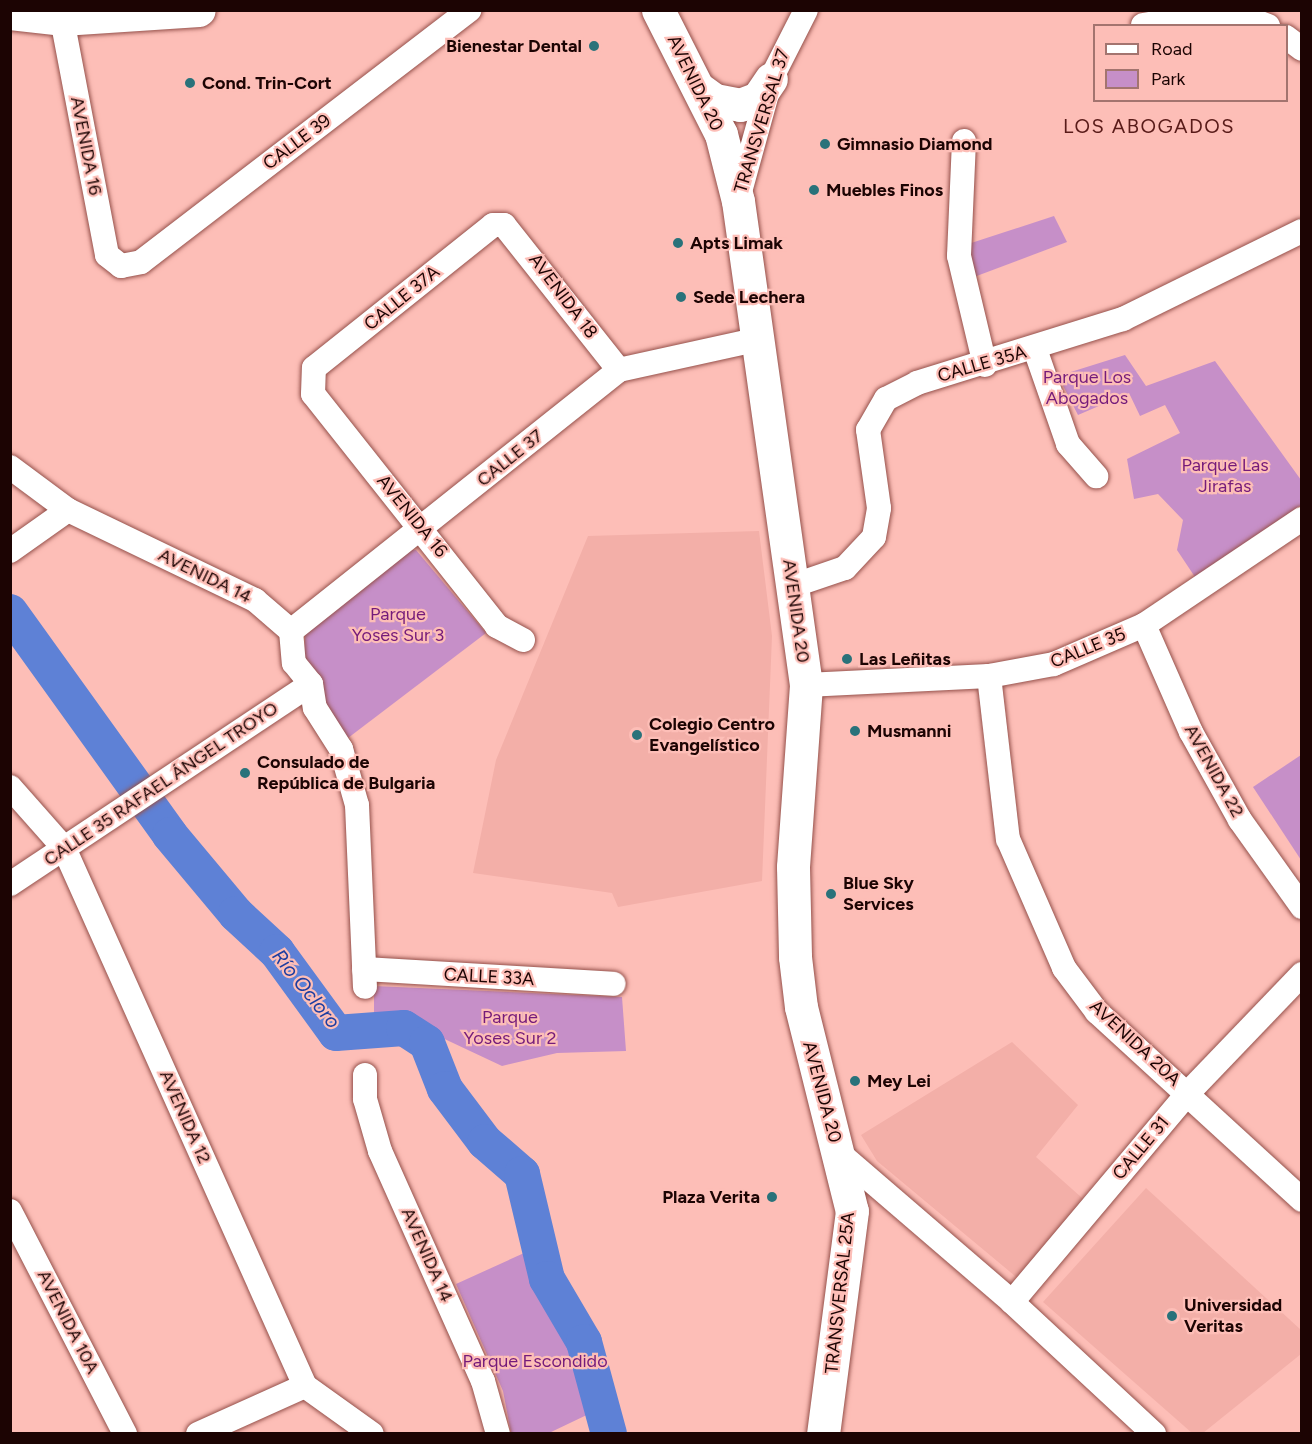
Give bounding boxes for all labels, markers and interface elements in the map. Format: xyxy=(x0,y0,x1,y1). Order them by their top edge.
legend xyxy=(1093,24,1288,102)
street label: AVENIDA 20 xyxy=(663,32,727,134)
place label: Bienestar Dental xyxy=(446,35,582,57)
text: Road xyxy=(1151,38,1192,60)
marker: Bienestar Dental xyxy=(587,39,601,53)
street label: TRANSVERSAL 37 xyxy=(730,46,794,196)
text: Park xyxy=(1151,68,1185,90)
place label: Cond. Trin-Cort xyxy=(202,72,332,94)
marker: Cond. Trin-Cort xyxy=(183,76,197,90)
street label: AVENIDA 16 xyxy=(66,95,106,197)
street label: CALLE 39 xyxy=(259,110,335,174)
district label: LOS ABOGADOS xyxy=(1063,114,1235,138)
place label: Gimnasio Diamond xyxy=(837,133,992,155)
marker: Gimnasio Diamond xyxy=(818,137,832,151)
place label: Muebles Finos xyxy=(826,179,943,201)
marker: Muebles Finos xyxy=(807,183,821,197)
place label: Apts Limak xyxy=(690,232,783,254)
marker: Apts Limak xyxy=(671,236,685,250)
street label: AVENIDA 18 xyxy=(524,249,602,343)
street label: CALLE 37A xyxy=(360,261,444,335)
place label: Sede Lechera xyxy=(693,286,805,308)
marker: Sede Lechera xyxy=(674,290,688,304)
street label: CALLE 35A xyxy=(935,341,1029,387)
park label: Parque Los Abogados xyxy=(1043,367,1131,410)
street label: CALLE 37 xyxy=(473,425,547,491)
park label: Parque Las Jirafas xyxy=(1181,455,1269,498)
street label: AVENIDA 16 xyxy=(372,470,452,562)
street label: AVENIDA 14 xyxy=(155,544,255,608)
street label: AVENIDA 20 xyxy=(778,558,814,664)
park label: Parque Yoses Sur 3 xyxy=(352,604,444,646)
street label: CALLE 35 xyxy=(1047,623,1129,673)
place label: Las Leñitas xyxy=(859,648,951,670)
marker: Las Leñitas xyxy=(840,652,854,666)
street label: CALLE 35 RAFAEL ÁNGEL TROYO xyxy=(40,697,282,871)
place label: Colegio Centro Evangelístico xyxy=(649,714,775,756)
place label: Musmanni xyxy=(867,720,951,742)
street label: AVENIDA 22 xyxy=(1180,721,1248,821)
marker: Musmanni xyxy=(848,724,862,738)
marker: Colegio Centro Evangelístico xyxy=(630,728,644,742)
place label: Consulado de República de Bulgaria xyxy=(257,752,435,795)
marker: Consulado de República de Bulgaria xyxy=(238,766,252,780)
place label: Blue Sky Services xyxy=(843,873,914,916)
marker: Blue Sky Services xyxy=(824,887,838,901)
water label: Río Ocloro xyxy=(267,945,345,1033)
street label: CALLE 33A xyxy=(443,964,535,990)
street label: AVENIDA 20A xyxy=(1085,995,1185,1091)
park label: Parque Yoses Sur 2 xyxy=(464,1007,556,1050)
street label: AVENIDA 20 xyxy=(798,1039,846,1145)
street label: AVENIDA 12 xyxy=(155,1067,215,1167)
place label: Mey Lei xyxy=(867,1070,931,1092)
marker: Mey Lei xyxy=(848,1074,862,1088)
street label: CALLE 31 xyxy=(1108,1112,1174,1184)
place label: Plaza Verita xyxy=(662,1186,760,1208)
marker: Plaza Verita xyxy=(765,1190,779,1204)
street label: AVENIDA 14 xyxy=(397,1204,457,1306)
street label: TRANSVERSAL 25A xyxy=(821,1211,859,1375)
street label: AVENIDA 10A xyxy=(33,1267,103,1377)
place label: Universidad Veritas xyxy=(1184,1295,1282,1338)
marker: Universidad Veritas xyxy=(1165,1309,1179,1323)
park label: Parque Escondido xyxy=(462,1350,608,1372)

